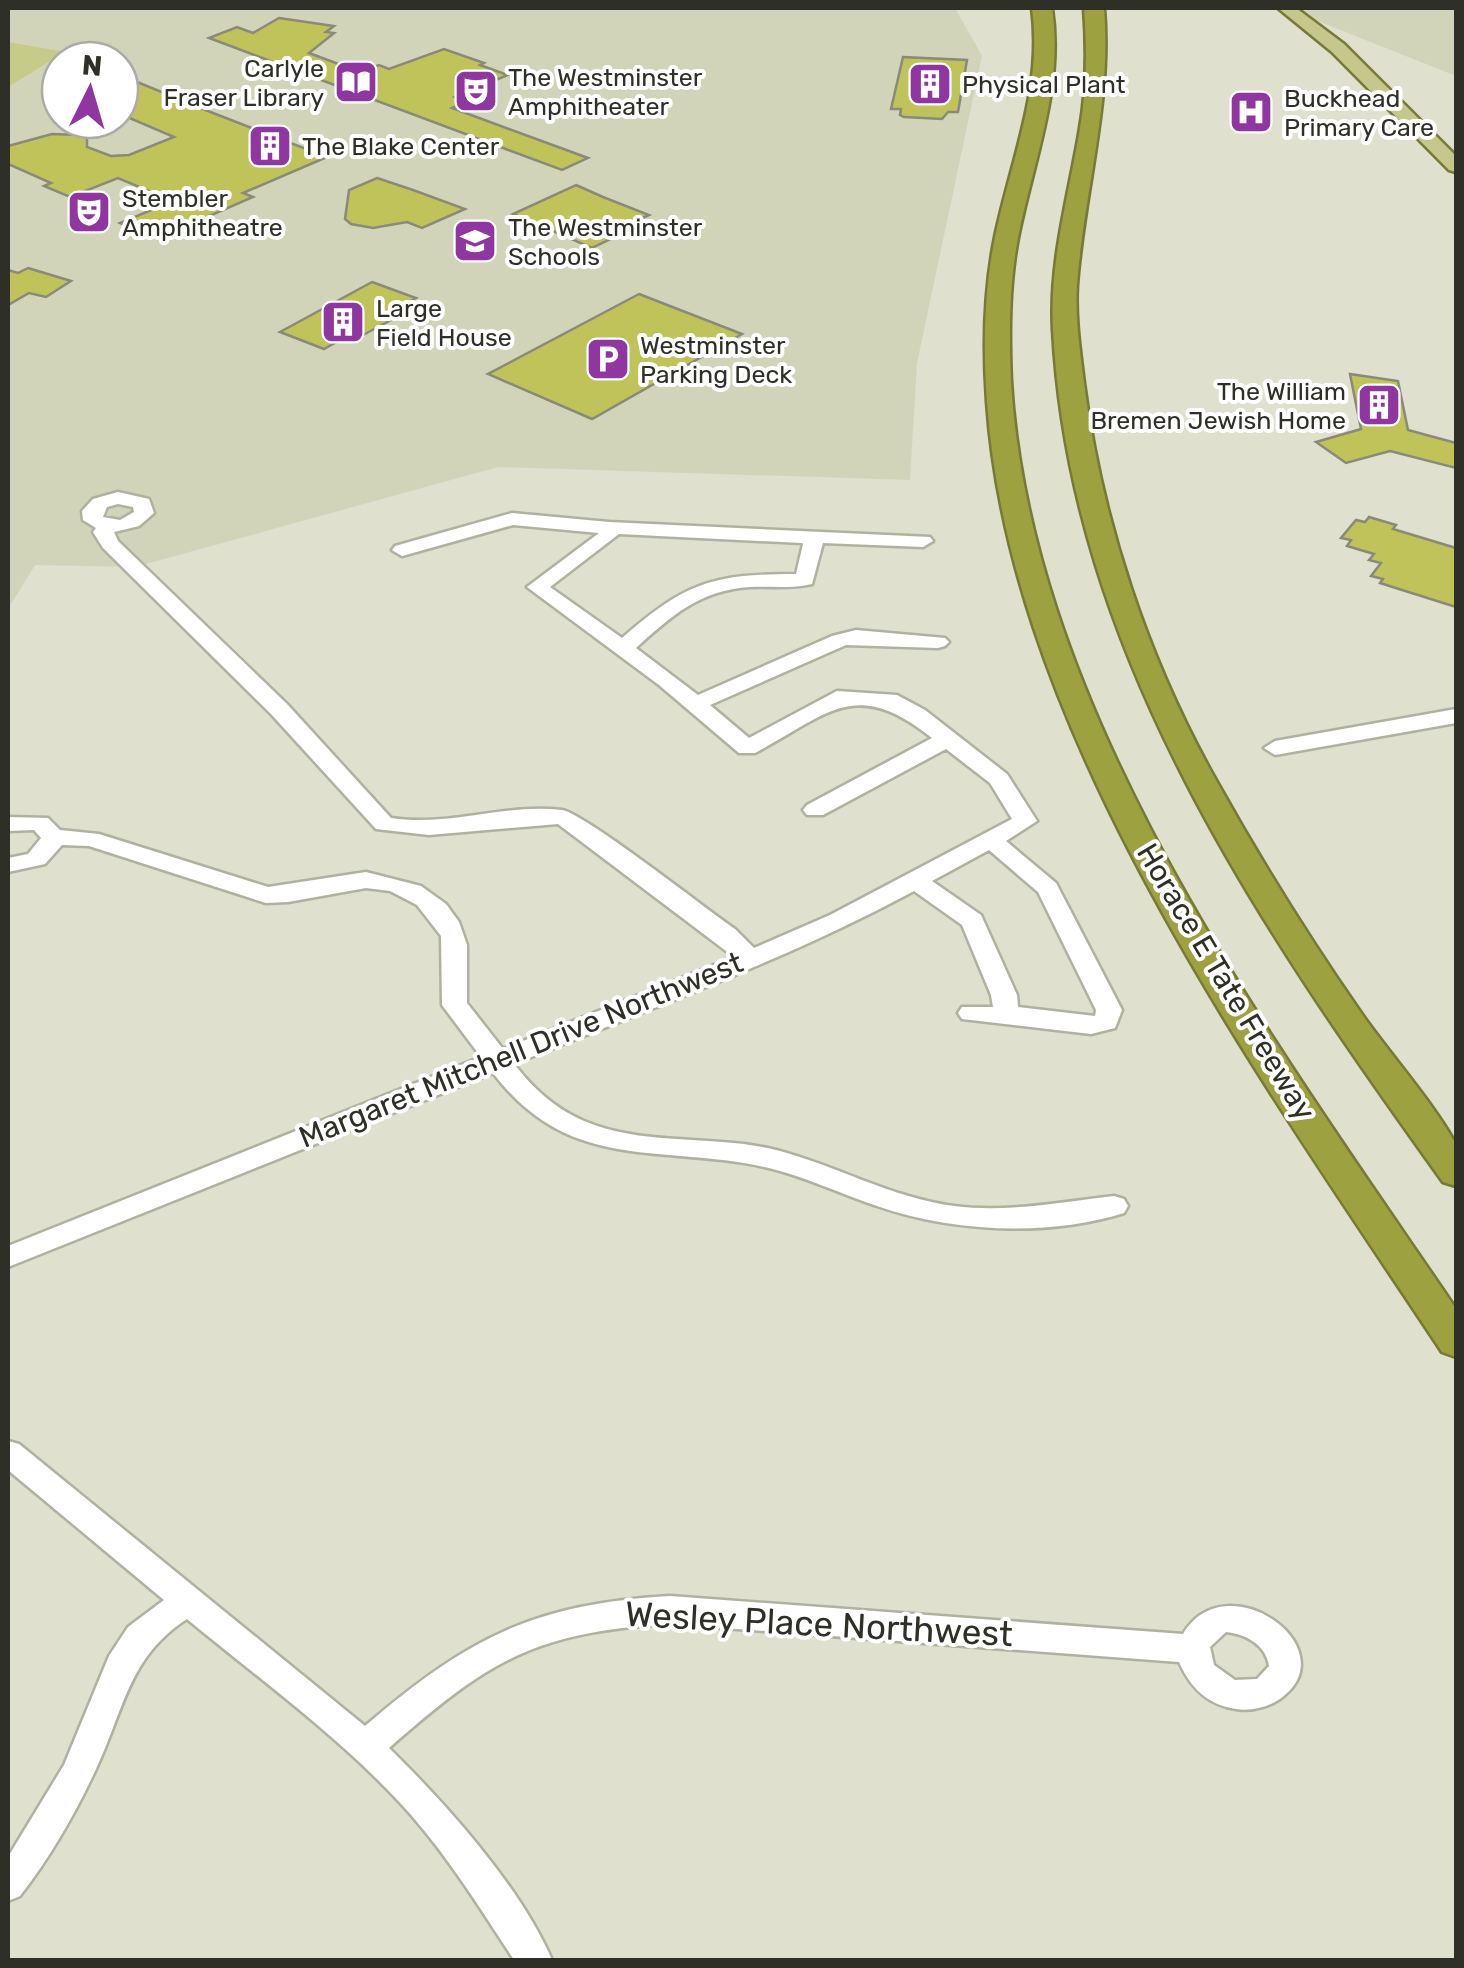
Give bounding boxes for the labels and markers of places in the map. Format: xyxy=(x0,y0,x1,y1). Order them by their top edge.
place label: Carlyle Fraser Library xyxy=(163,54,324,112)
library icon: Carlyle Fraser Library xyxy=(333,59,379,105)
building icon: Physical Plant xyxy=(907,61,953,107)
place label: The Westminster Amphitheater xyxy=(508,63,703,121)
theatre icon: The Westminster Amphitheater xyxy=(453,68,499,114)
place label: Physical Plant xyxy=(962,70,1126,99)
place label: Buckhead Primary Care xyxy=(1284,84,1434,142)
hospital icon: Buckhead Primary Care xyxy=(1228,89,1274,135)
building icon: The Blake Center xyxy=(247,123,293,169)
place label: The Blake Center xyxy=(302,132,500,161)
place label: Stembler Amphitheatre xyxy=(122,184,283,242)
theatre icon: Stembler Amphitheatre xyxy=(66,189,112,235)
place label: The Westminster Schools xyxy=(508,213,703,271)
school or university icon: The Westminster Schools xyxy=(452,218,498,264)
place label: Large Field House xyxy=(376,294,512,352)
building icon: Large Field House xyxy=(320,299,366,345)
place label: Westminster Parking Deck xyxy=(640,331,792,389)
parking icon: Westminster Parking Deck xyxy=(585,336,631,382)
place label: The William Bremen Jewish Home xyxy=(1090,377,1346,435)
building icon: The William Bremen Jewish Home xyxy=(1356,382,1402,428)

